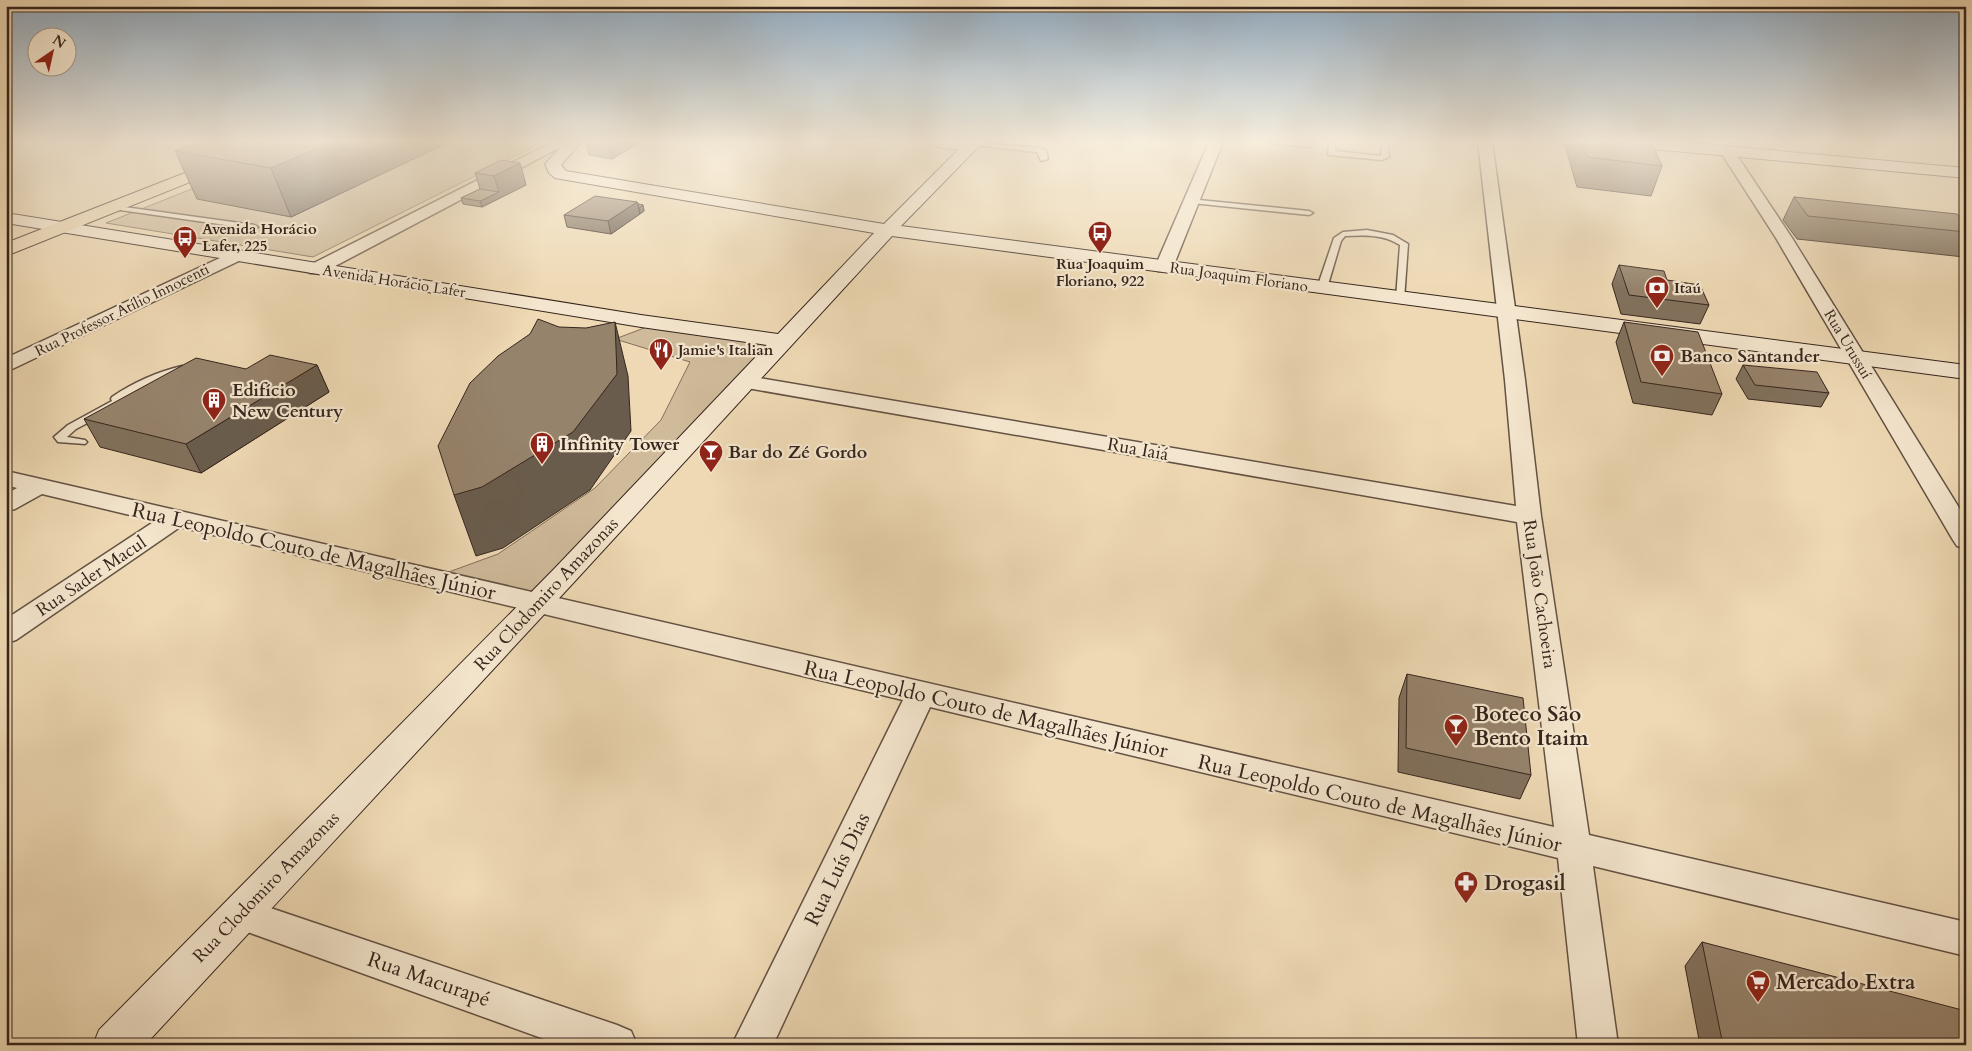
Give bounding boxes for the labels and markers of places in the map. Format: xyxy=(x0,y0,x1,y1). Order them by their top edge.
place label: Avenida Horácio Lafer, 225 xyxy=(202,219,317,256)
bus stop icon: Rua Joaquim Floriano, 922 xyxy=(1087,220,1113,254)
bus stop icon: Avenida Horácio Lafer, 225 xyxy=(172,225,198,259)
place label: Rua Joaquim Floriano, 922 xyxy=(1056,254,1145,291)
bank icon: Itaú xyxy=(1644,275,1670,309)
place label: Itaú xyxy=(1674,278,1702,298)
restaurant icon: Jamie's Italian xyxy=(648,337,674,371)
place label: Jamie's Italian xyxy=(676,340,774,360)
bank icon: Banco Santander xyxy=(1649,343,1675,377)
place label: Banco Santander xyxy=(1680,344,1820,369)
place label: Edifício New Century xyxy=(232,378,344,424)
building icon: Edifício New Century xyxy=(201,387,227,421)
building icon: Infinity Tower xyxy=(529,431,555,465)
place label: Infinity Tower xyxy=(560,432,680,457)
bar icon: Bar do Zé Gordo xyxy=(698,439,724,473)
place label: Bar do Zé Gordo xyxy=(728,440,867,465)
place label: Boteco São Bento Itaim xyxy=(1474,700,1589,753)
bar icon: Boteco São Bento Itaim xyxy=(1443,713,1469,747)
place label: Drogasil xyxy=(1484,869,1566,898)
pharmacy icon: Drogasil xyxy=(1453,870,1479,904)
place label: Mercado Extra xyxy=(1776,968,1916,997)
supermarket icon: Mercado Extra xyxy=(1745,969,1771,1003)

